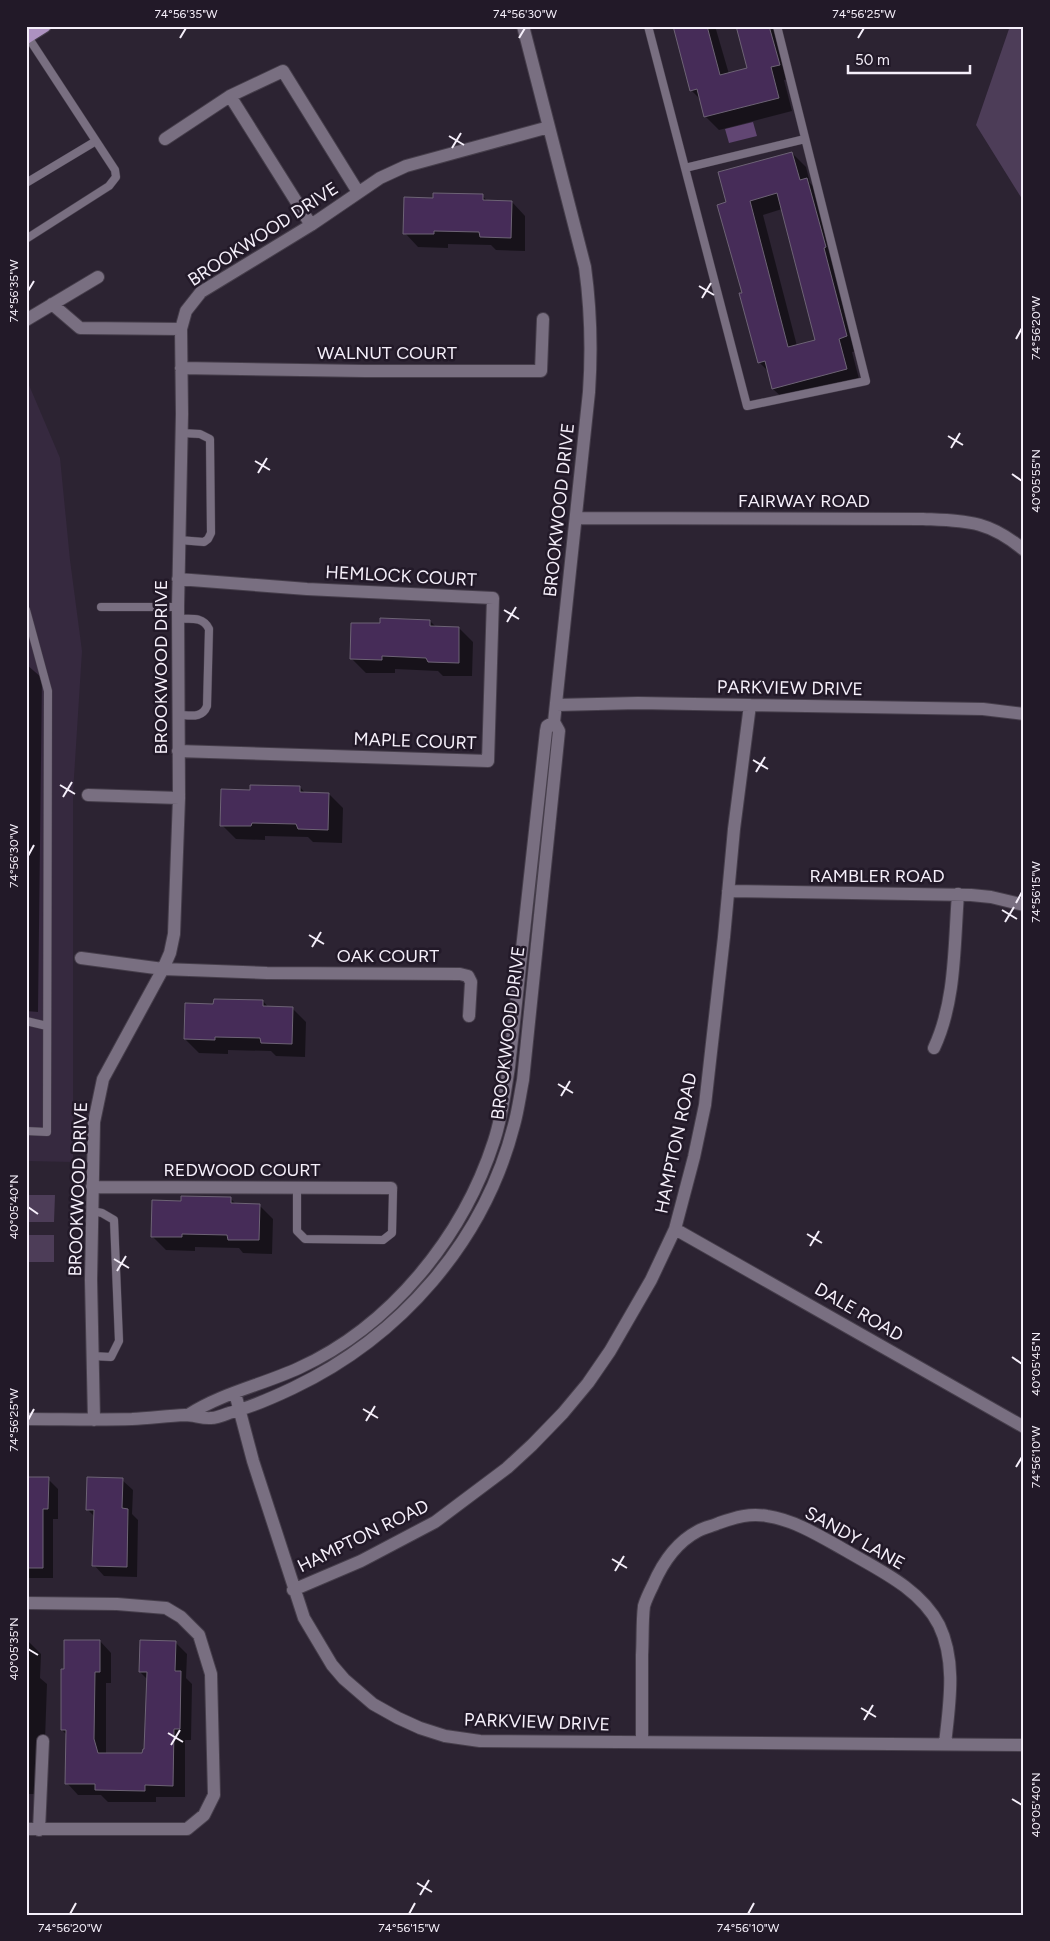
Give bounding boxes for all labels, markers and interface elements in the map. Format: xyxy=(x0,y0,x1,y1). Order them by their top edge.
text: 74°56'35"W xyxy=(154,7,218,21)
text: 74°56'30"W xyxy=(493,7,557,21)
text: 74°56'25"W xyxy=(832,7,896,21)
scale bar xyxy=(848,42,970,74)
text: 50 m xyxy=(855,51,890,69)
street label: BROOKWOOD DRIVE xyxy=(184,177,342,291)
text: 74°56'35"W xyxy=(7,259,21,323)
text: 74°56'20"W xyxy=(1029,295,1043,360)
street label: WALNUT COURT xyxy=(317,342,457,364)
street label: BROOKWOOD DRIVE xyxy=(539,422,579,598)
text: 40°05'55"N xyxy=(1029,449,1043,513)
street label: FAIRWAY ROAD xyxy=(738,490,870,512)
street label: HEMLOCK COURT xyxy=(325,561,477,591)
street label: BROOKWOOD DRIVE xyxy=(150,580,172,754)
street label: PARKVIEW DRIVE xyxy=(717,676,863,700)
street label: MAPLE COURT xyxy=(353,728,477,754)
text: 74°56'30"W xyxy=(7,824,21,888)
text: 74°56'15"W xyxy=(1029,861,1043,923)
street label: RAMBLER ROAD xyxy=(809,865,945,887)
street label: OAK COURT xyxy=(337,945,439,967)
street label: BROOKWOOD DRIVE xyxy=(486,945,530,1121)
street label: HAMPTON ROAD xyxy=(650,1071,702,1215)
street label: BROOKWOOD DRIVE xyxy=(64,1101,92,1277)
street label: REDWOOD COURT xyxy=(163,1159,321,1181)
text: 40°05'40"N xyxy=(7,1175,21,1239)
street label: DALE ROAD xyxy=(811,1278,907,1346)
text: 40°05'45"N xyxy=(1029,1332,1043,1396)
text: 74°56'25"W xyxy=(7,1388,21,1452)
text: 74°56'10"W xyxy=(1029,1425,1043,1488)
street label: HAMPTON ROAD xyxy=(294,1495,432,1577)
street label: SANDY LANE xyxy=(801,1502,909,1574)
text: 40°05'35"N xyxy=(7,1617,21,1681)
street label: PARKVIEW DRIVE xyxy=(464,1708,610,1736)
text: 40°05'40"N xyxy=(1029,1773,1043,1837)
text: 74°56'20"W xyxy=(38,1921,103,1935)
text: 74°56'15"W xyxy=(378,1921,440,1935)
text: 74°56'10"W xyxy=(717,1921,780,1935)

